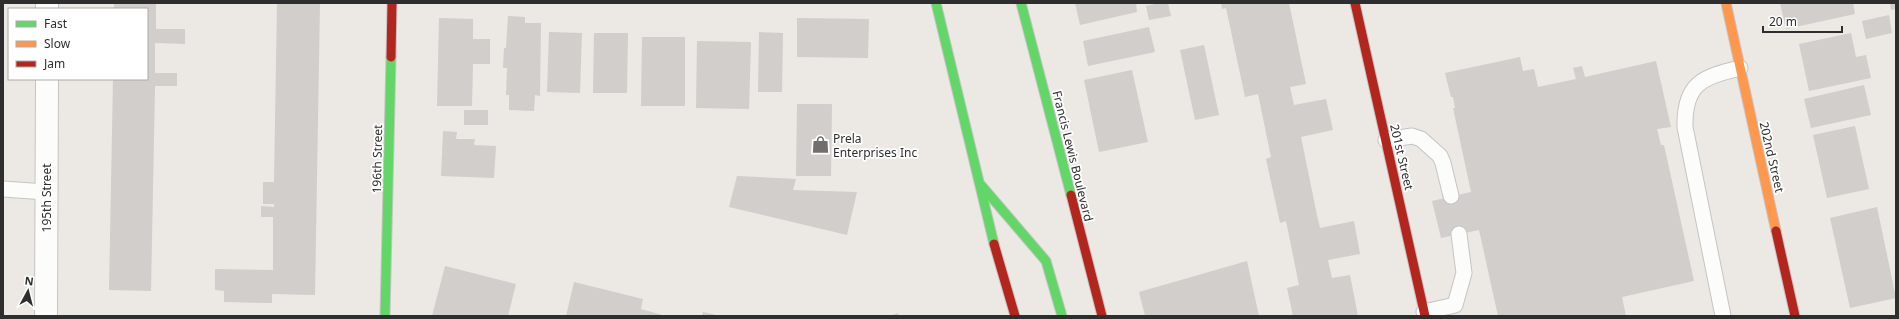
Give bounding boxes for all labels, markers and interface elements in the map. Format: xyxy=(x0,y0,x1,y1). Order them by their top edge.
legend xyxy=(8,8,148,80)
scale bar xyxy=(1763,8,1842,34)
text: 20 m xyxy=(1769,13,1797,30)
text: Fast xyxy=(44,15,68,32)
text: Slow xyxy=(44,35,71,52)
text: Jam xyxy=(43,55,65,72)
street label: Francis Lewis Boulevard xyxy=(1049,89,1097,223)
street label: 202nd Street xyxy=(1756,120,1789,195)
street label: 201st Street xyxy=(1386,122,1418,192)
street label: 196th Street xyxy=(368,124,386,194)
place label: Prela Enterprises Inc xyxy=(833,130,917,161)
shop icon: Prela Enterprises Inc xyxy=(810,135,830,155)
street label: 195th Street xyxy=(38,163,55,232)
north arrow xyxy=(8,271,48,311)
text: N xyxy=(24,273,35,289)

